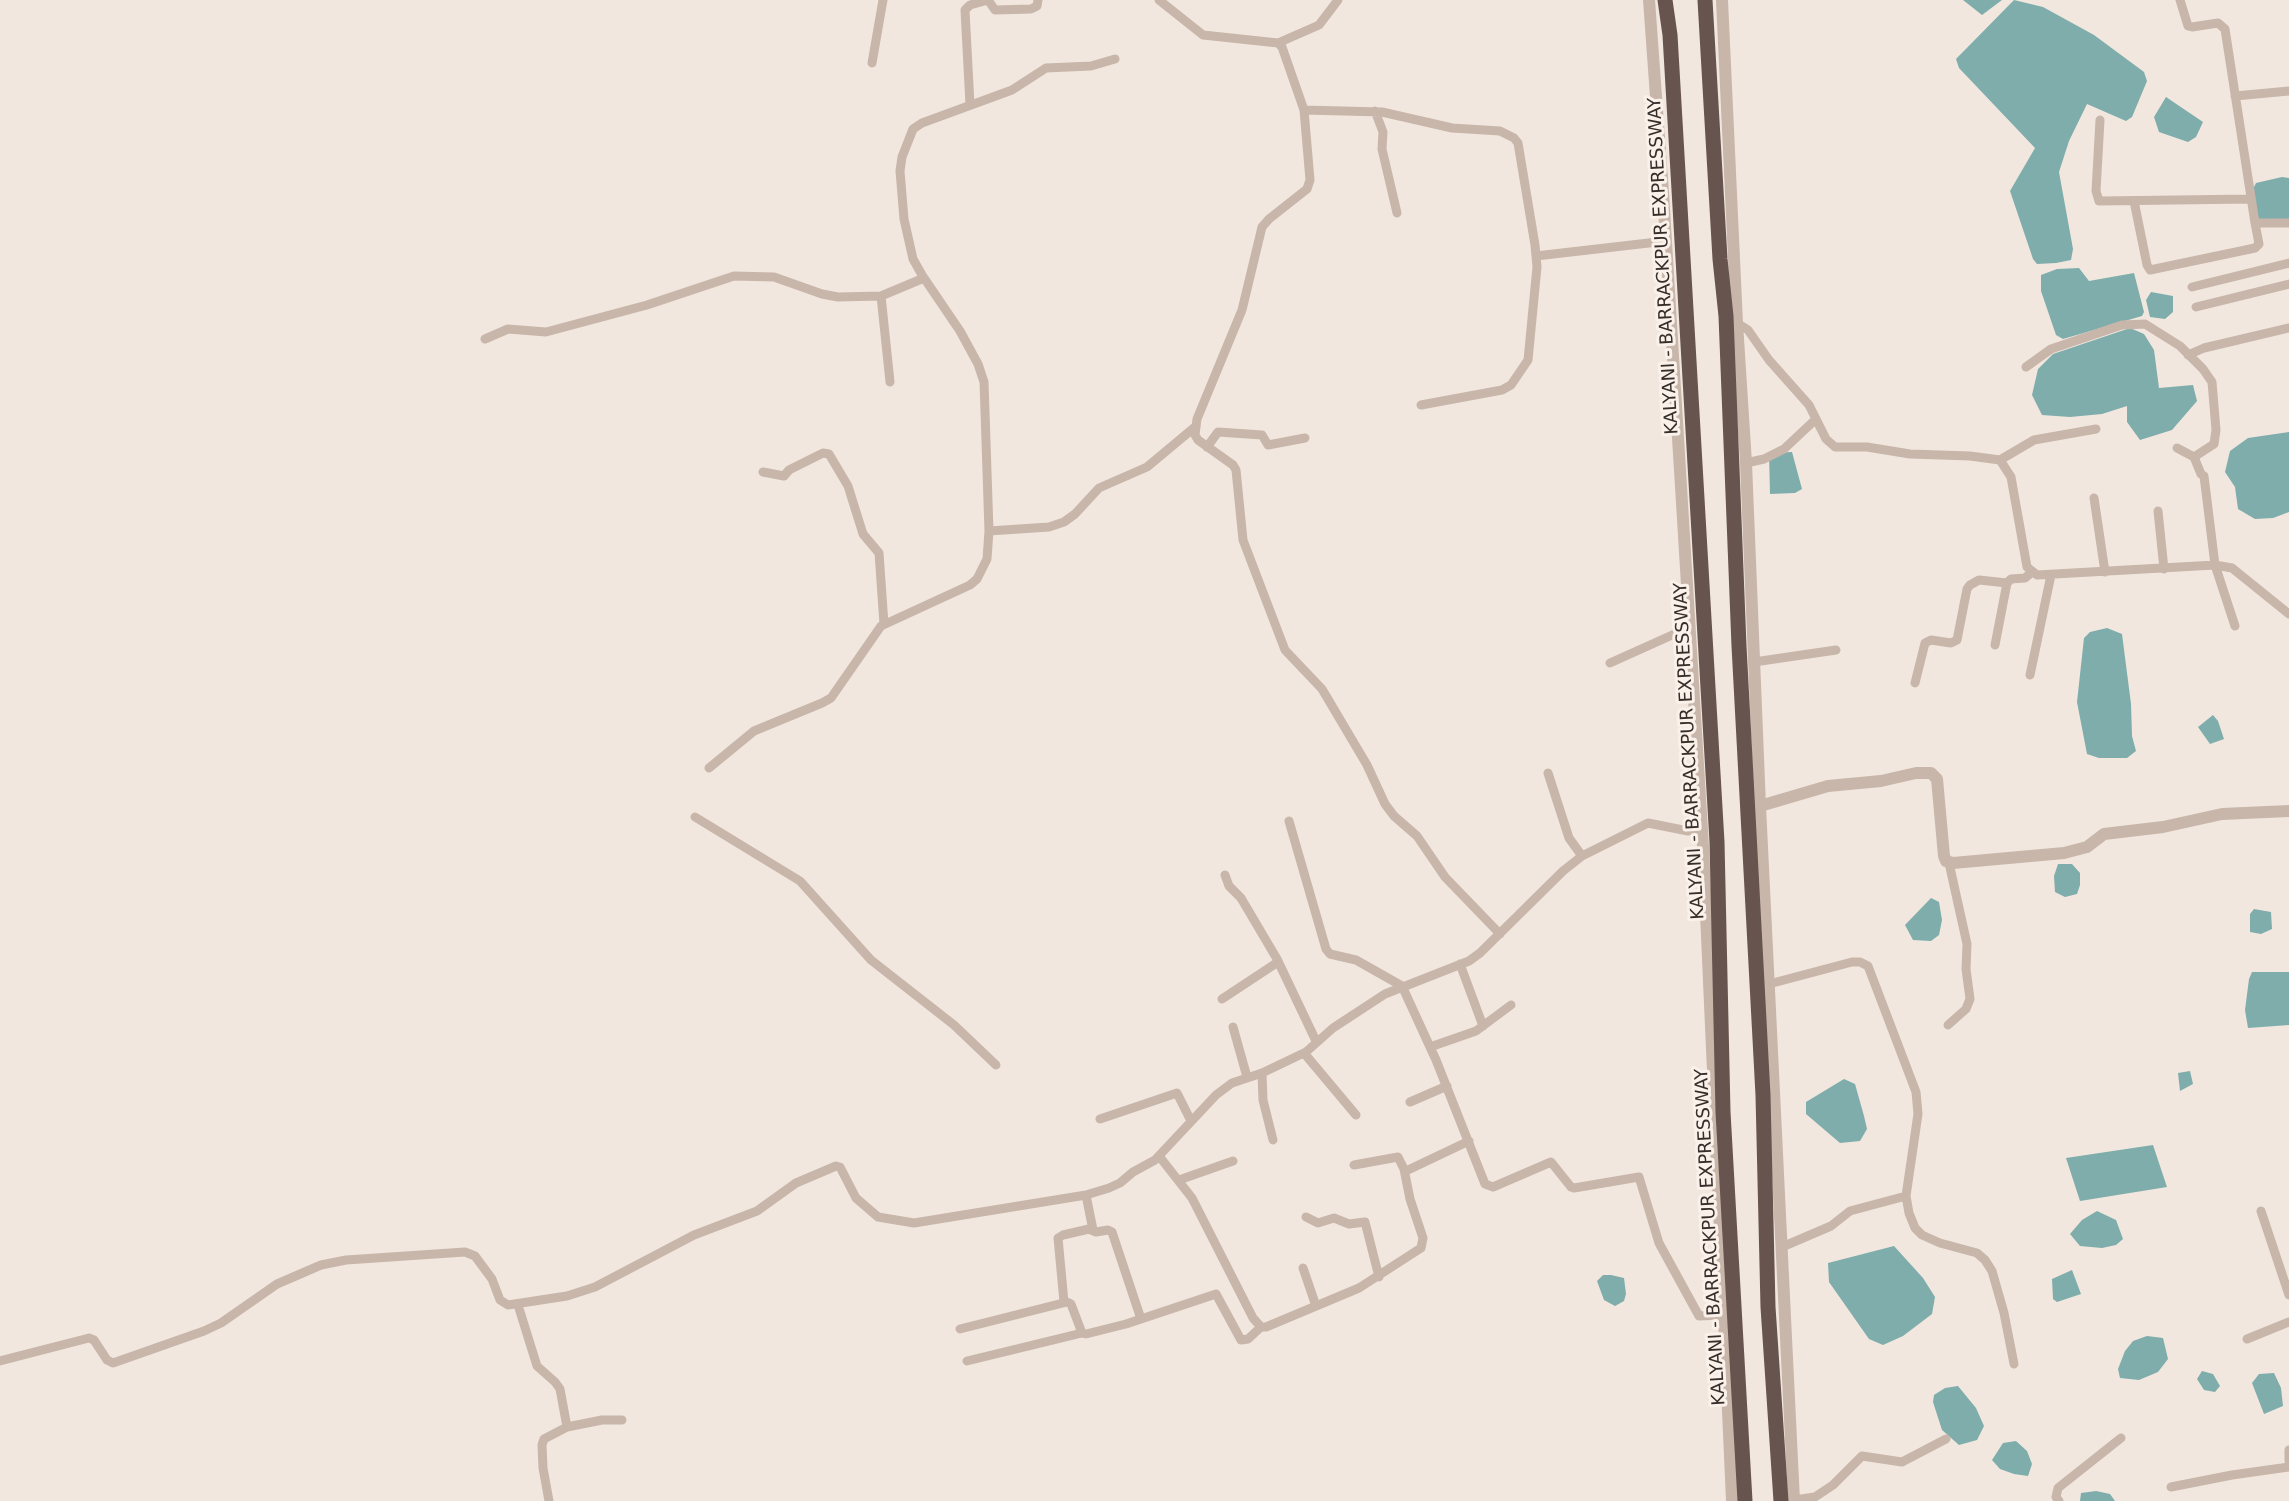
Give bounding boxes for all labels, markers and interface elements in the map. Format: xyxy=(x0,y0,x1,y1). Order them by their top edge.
street label: KALYANI - BARRACKPUR EXPRESSWAY xyxy=(1644,97,1684,435)
street label: KALYANI - BARRACKPUR EXPRESSWAY xyxy=(1670,582,1710,920)
street label: KALYANI - BARRACKPUR EXPRESSWAY xyxy=(1691,1068,1731,1406)

